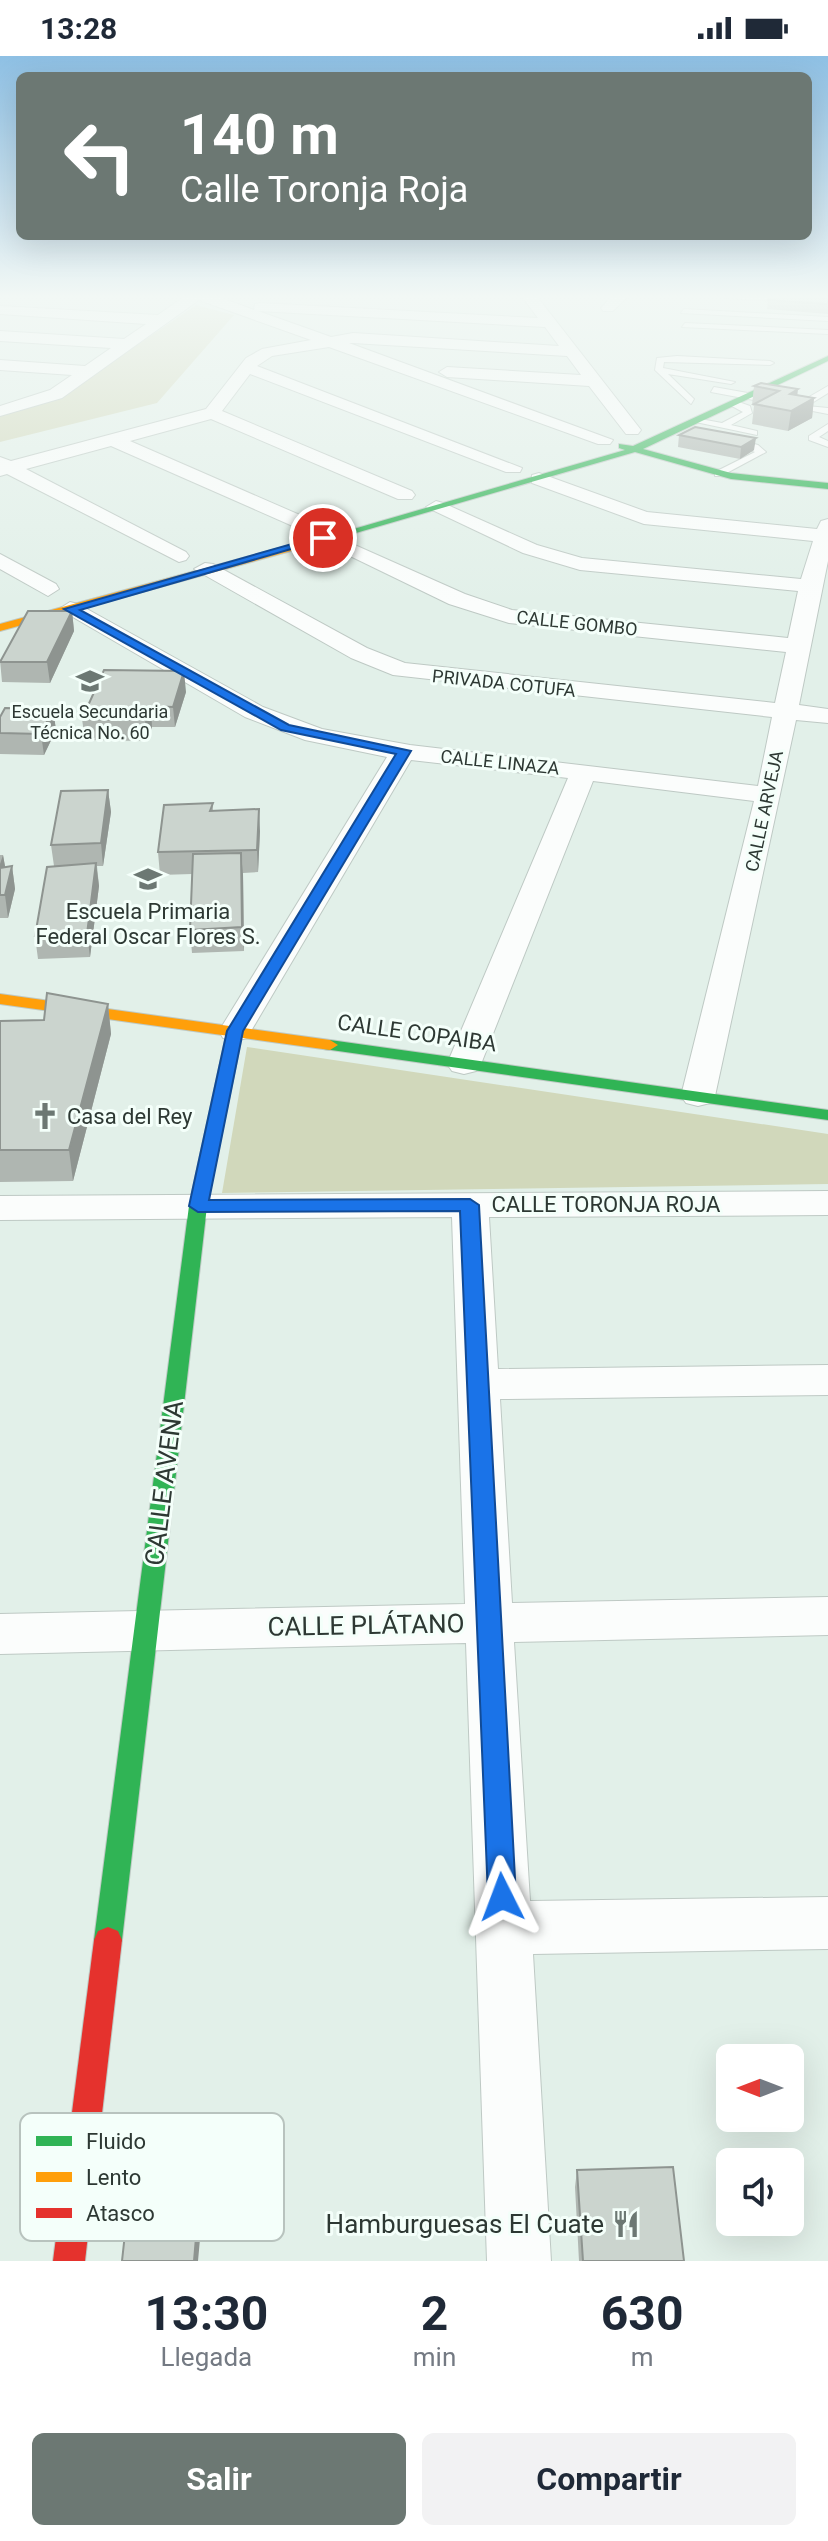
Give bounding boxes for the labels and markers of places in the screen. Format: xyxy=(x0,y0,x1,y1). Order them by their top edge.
pin xyxy=(289,504,357,572)
school or university icon: Escuela Secundaria Técnica No. 60 xyxy=(75,666,105,696)
place label: Escuela Secundaria Técnica No. 60 xyxy=(12,701,168,743)
school or university icon: Escuela Primaria Federal Oscar Flores S. xyxy=(133,864,163,894)
place label: Escuela Primaria Federal Oscar Flores S. xyxy=(35,899,261,949)
church icon: Casa del Rey xyxy=(30,1101,60,1131)
place label: Casa del Rey xyxy=(67,1104,193,1129)
place label: Hamburguesas El Cuate xyxy=(326,2209,604,2239)
restaurant icon: Hamburguesas El Cuate xyxy=(611,2209,641,2239)

